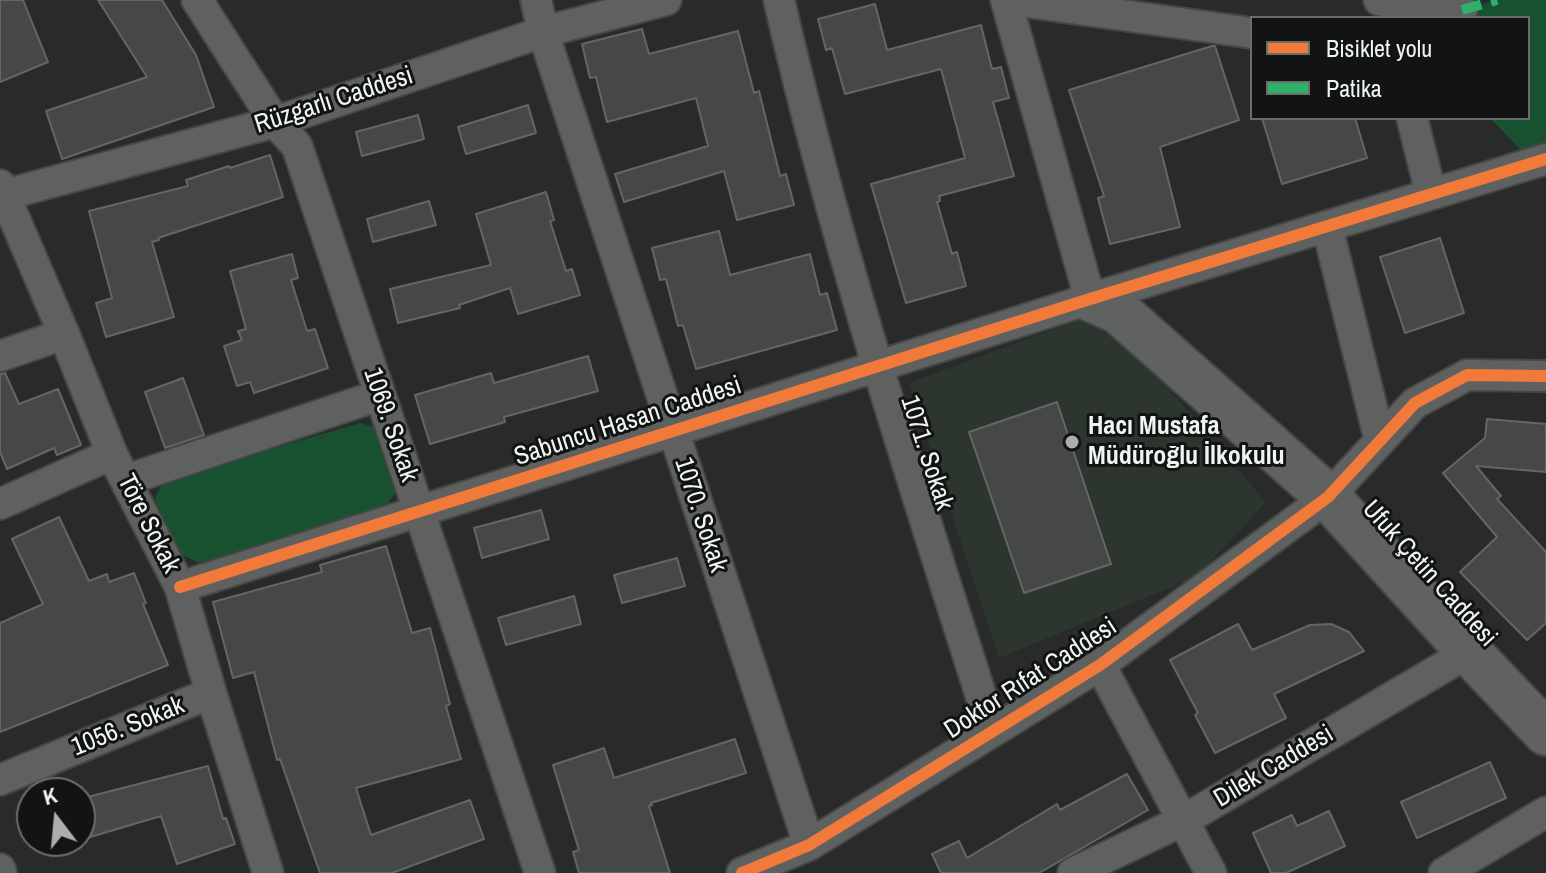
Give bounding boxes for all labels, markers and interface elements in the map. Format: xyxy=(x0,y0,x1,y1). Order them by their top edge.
legend xyxy=(1250,16,1530,120)
text: Bisiklet yolu xyxy=(1326,32,1432,64)
street label: Rüzgarlı Caddesi xyxy=(251,61,417,141)
text: Patika xyxy=(1326,72,1382,104)
street label: 1069. Sokak xyxy=(356,364,424,486)
street label: Sabuncu Hasan Caddesi xyxy=(510,371,746,473)
street label: 1071. Sokak xyxy=(893,392,959,514)
place label: Hacı Mustafa Müdüroğlu İlkokulu xyxy=(1088,411,1285,472)
marker: Hacı Mustafa Müdüroğlu İlkokulu xyxy=(1063,433,1081,451)
street label: 1070. Sokak xyxy=(667,454,733,576)
street label: Töre Sokak xyxy=(110,469,186,579)
street label: Ufuk Çetin Caddesi xyxy=(1355,494,1503,654)
street label: Doktor Rıfat Caddesi xyxy=(939,612,1123,746)
street label: 1056. Sokak xyxy=(67,690,189,764)
street label: Dilek Caddesi xyxy=(1209,719,1339,815)
north arrow xyxy=(16,777,96,857)
text: K xyxy=(40,780,60,812)

